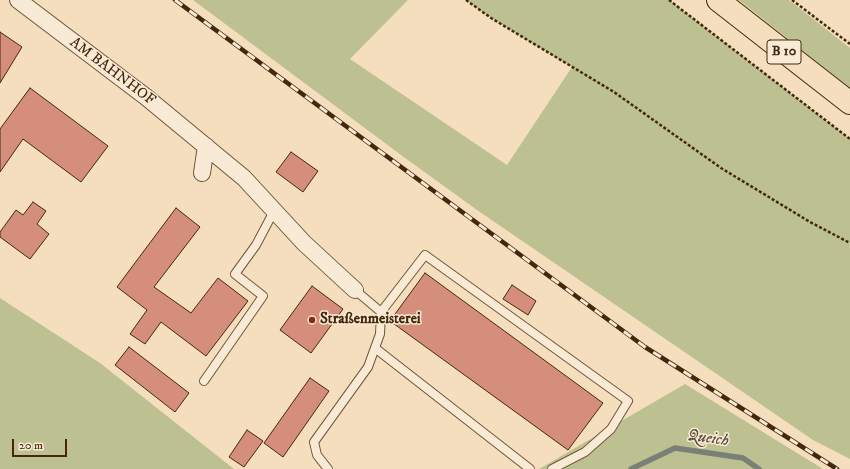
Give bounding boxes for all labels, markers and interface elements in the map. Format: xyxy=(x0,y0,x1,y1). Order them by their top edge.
street label: AM BAHNHOF xyxy=(66,34,158,110)
road number: B 10 xyxy=(767,40,801,64)
place label: Straßenmeisterei xyxy=(320,311,421,329)
marker: Straßenmeisterei xyxy=(307,315,317,325)
water label: Queich xyxy=(686,427,730,451)
scale bar xyxy=(14,431,69,457)
text: 20 m xyxy=(19,438,43,453)

